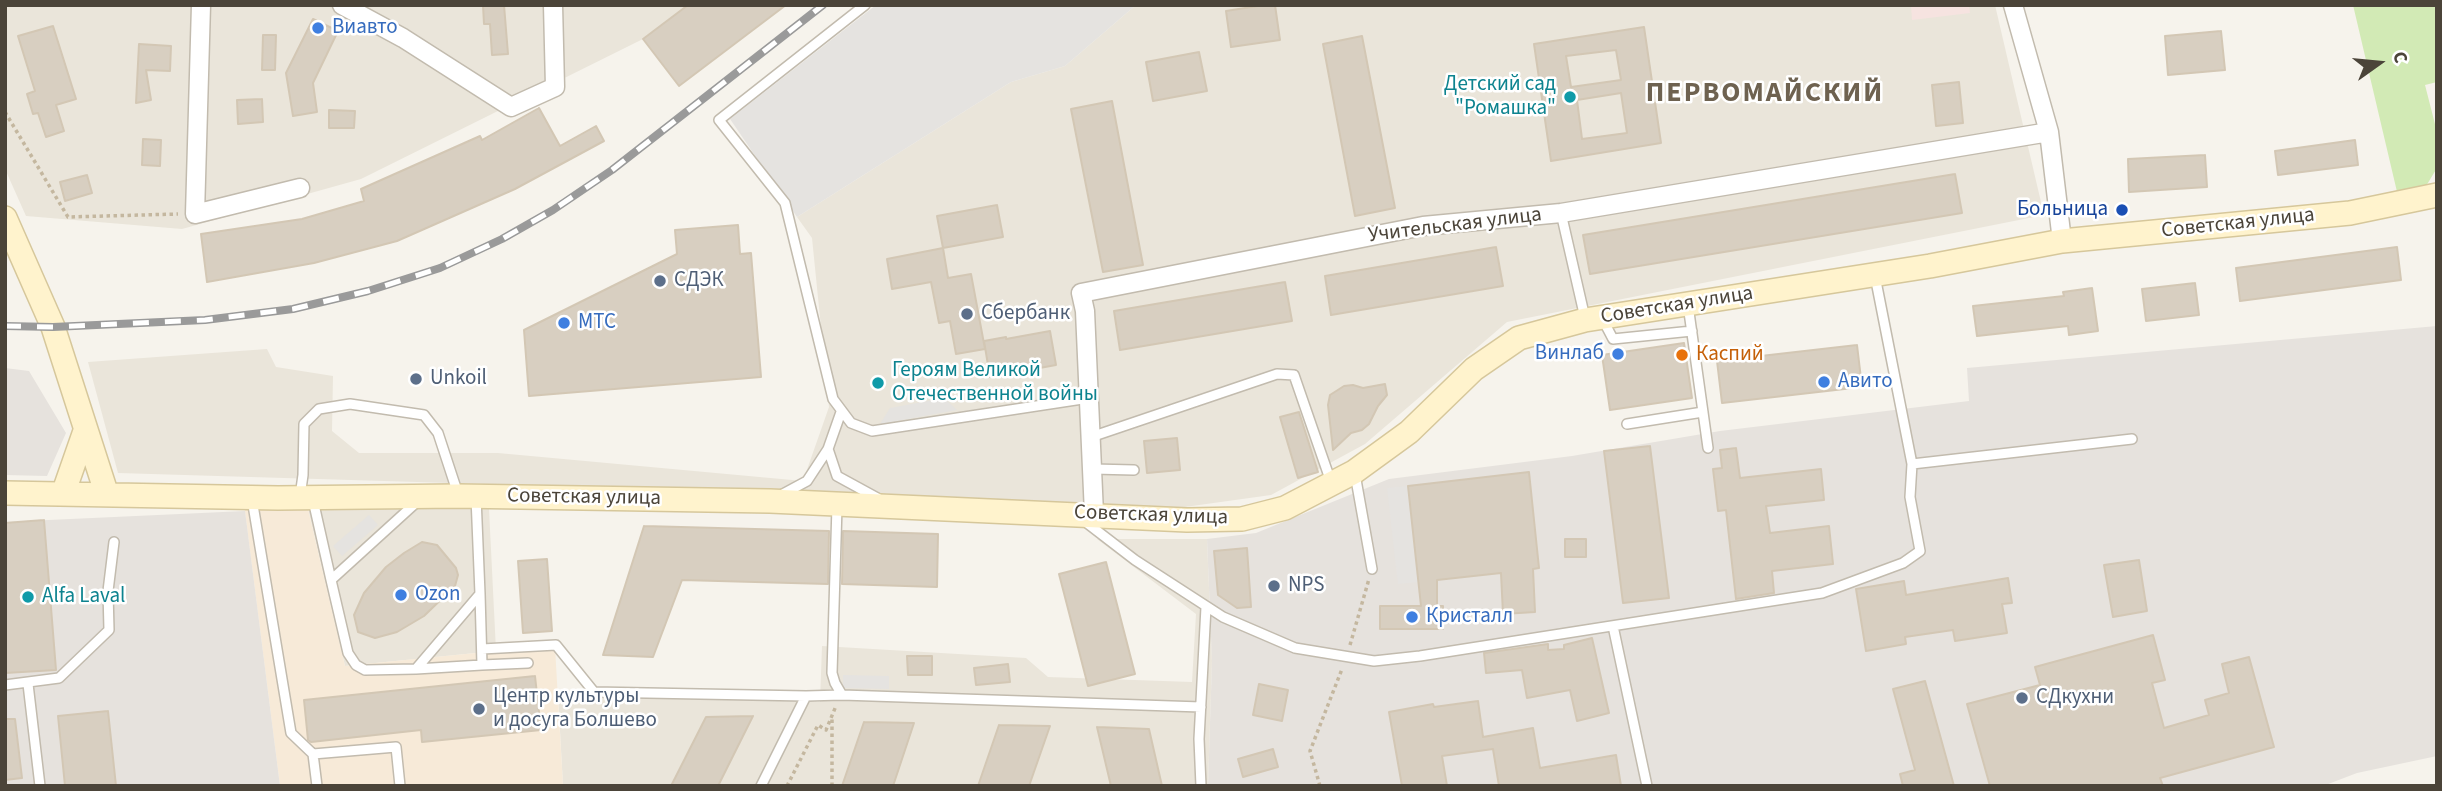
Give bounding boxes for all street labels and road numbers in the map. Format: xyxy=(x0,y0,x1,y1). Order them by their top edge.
street label: Учительская улица xyxy=(1367,203,1543,249)
street label: Советская улица xyxy=(2160,203,2316,245)
street label: Советская улица xyxy=(1599,282,1755,330)
street label: Советская улица xyxy=(507,484,661,512)
street label: Советская улица xyxy=(1074,501,1228,531)

